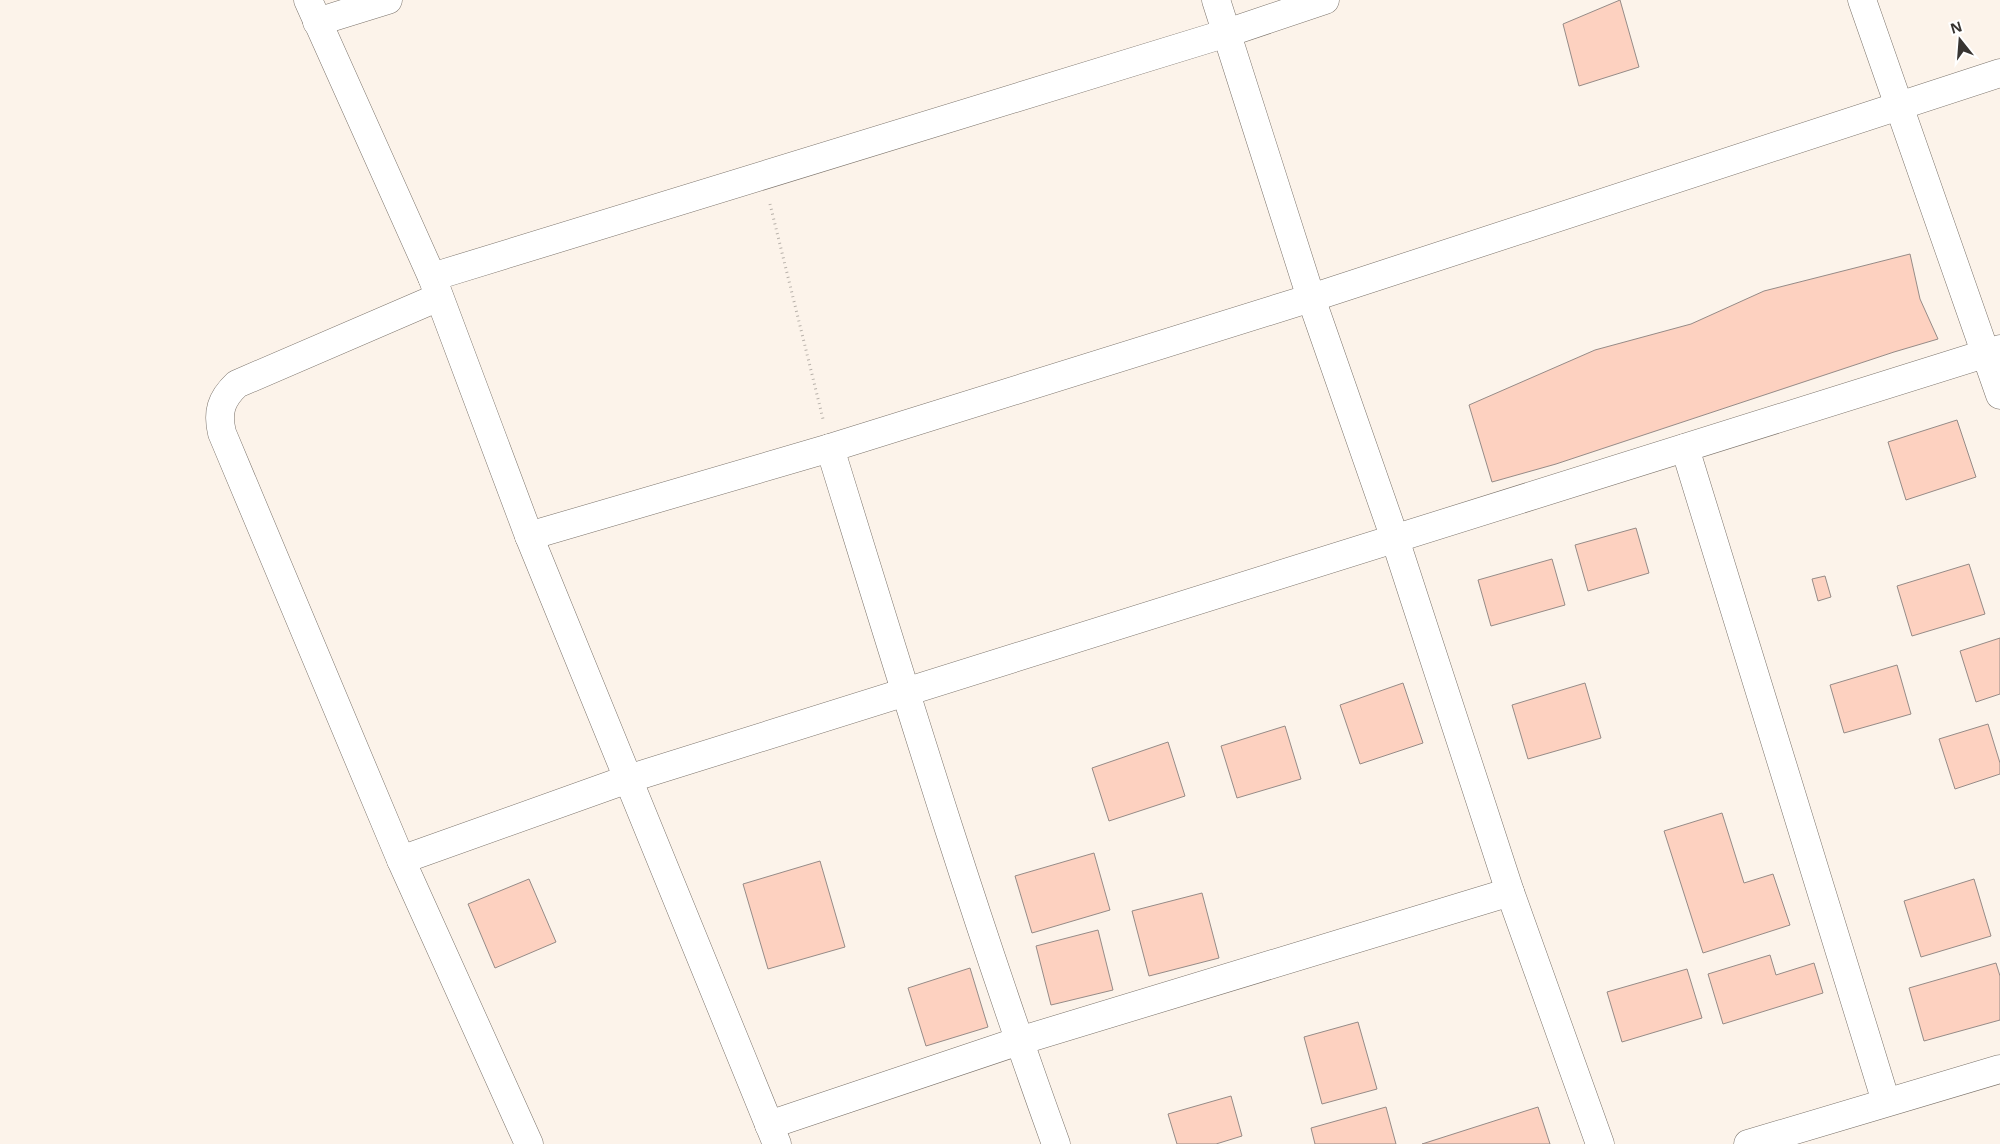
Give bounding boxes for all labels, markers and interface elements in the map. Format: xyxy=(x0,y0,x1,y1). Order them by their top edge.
north arrow xyxy=(1935,15,1985,65)
text: N xyxy=(1948,16,1964,38)

